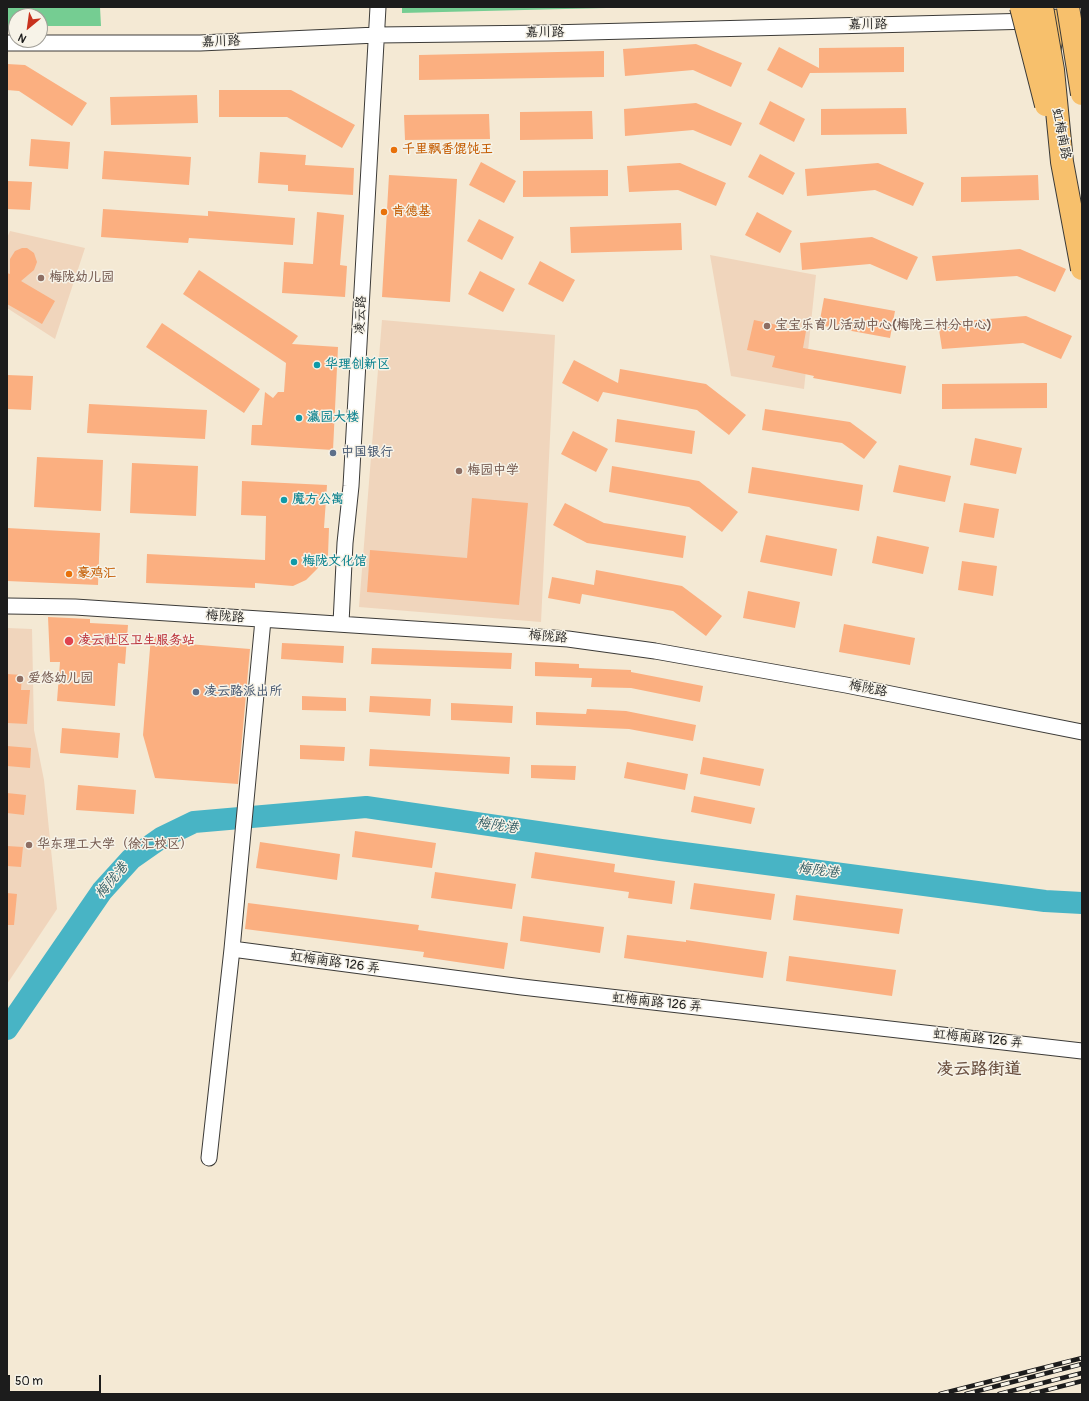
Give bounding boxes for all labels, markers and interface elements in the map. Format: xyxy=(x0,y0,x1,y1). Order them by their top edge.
north arrow xyxy=(8,8,48,48)
street label: 嘉川路 xyxy=(848,17,888,33)
street label: 嘉川路 xyxy=(525,25,565,41)
text: N xyxy=(16,31,29,46)
street label: 嘉川路 xyxy=(201,34,241,50)
street label: 虹梅南路 xyxy=(1048,107,1074,161)
place label: 千里飘香馄饨王 xyxy=(402,142,493,158)
marker: 千里飘香馄饨王 xyxy=(389,145,399,155)
place label: 肯德基 xyxy=(392,204,431,220)
marker: 肯德基 xyxy=(379,207,389,217)
place label: 梅陇幼儿园 xyxy=(49,270,114,286)
marker: 梅陇幼儿园 xyxy=(36,273,46,283)
street label: 凌云路 xyxy=(352,295,370,335)
place label: 宝宝乐育儿活动中心(梅陇三村分中心) xyxy=(775,318,992,334)
marker: 宝宝乐育儿活动中心(梅陇三村分中心) xyxy=(762,321,772,331)
place label: 华理创新区 xyxy=(325,357,390,373)
marker: 华理创新区 xyxy=(312,360,322,370)
place label: 瀛园大楼 xyxy=(307,410,359,426)
marker: 瀛园大楼 xyxy=(294,413,304,423)
place label: 中国银行 xyxy=(341,445,393,461)
marker: 中国银行 xyxy=(328,448,338,458)
place label: 梅园中学 xyxy=(467,463,519,479)
marker: 梅园中学 xyxy=(454,466,464,476)
place label: 魔方公寓 xyxy=(292,492,344,508)
marker: 魔方公寓 xyxy=(279,495,289,505)
place label: 梅陇文化馆 xyxy=(302,554,367,570)
marker: 梅陇文化馆 xyxy=(289,557,299,567)
place label: 豪鸡汇 xyxy=(77,566,116,582)
marker: 豪鸡汇 xyxy=(64,569,74,579)
street label: 梅陇路 xyxy=(205,608,245,626)
street label: 梅陇路 xyxy=(528,628,568,646)
place label: 凌云社区卫生服务站 xyxy=(78,633,195,649)
marker: 凌云社区卫生服务站 xyxy=(63,635,75,647)
place label: 爱悠幼儿园 xyxy=(28,671,93,687)
marker: 爱悠幼儿园 xyxy=(15,674,25,684)
street label: 梅陇路 xyxy=(847,678,889,700)
place label: 凌云路派出所 xyxy=(204,684,282,700)
marker: 凌云路派出所 xyxy=(191,687,201,697)
water label: 梅陇港 xyxy=(475,815,519,837)
place label: 华东理工大学（徐汇校区） xyxy=(37,837,193,853)
marker: 华东理工大学（徐汇校区） xyxy=(24,840,34,850)
water label: 梅陇港 xyxy=(92,860,132,902)
water label: 梅陇港 xyxy=(796,860,840,882)
street label: 虹梅南路 126 弄 xyxy=(289,949,381,977)
street label: 虹梅南路 126 弄 xyxy=(611,991,703,1015)
street label: 虹梅南路 126 弄 xyxy=(932,1027,1024,1051)
district label: 凌云路街道 xyxy=(937,1060,1021,1080)
scale bar xyxy=(10,1367,103,1393)
text: 50 m xyxy=(15,1374,43,1389)

